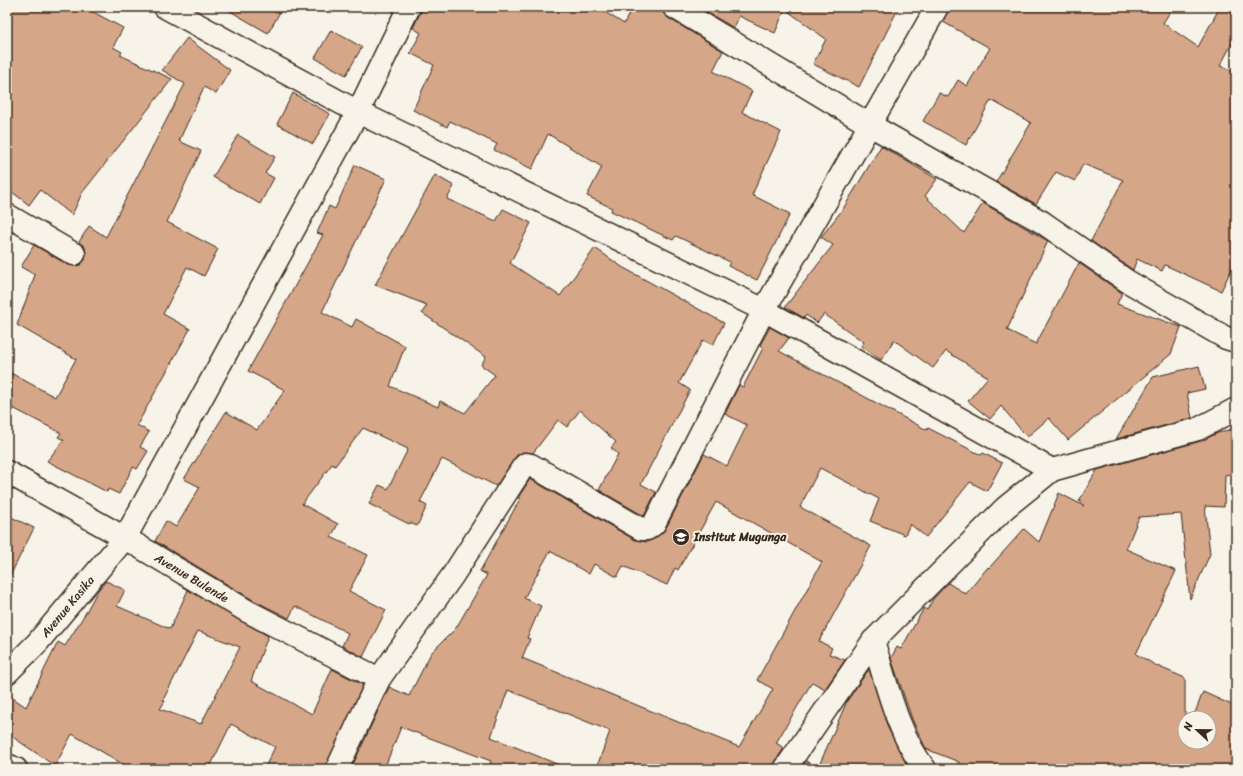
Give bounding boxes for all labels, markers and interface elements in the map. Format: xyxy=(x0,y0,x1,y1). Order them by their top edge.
place label: Institut Mugunga xyxy=(693,526,787,548)
school or university icon: Institut Mugunga xyxy=(671,527,691,547)
street label: Avenue Bulende xyxy=(149,547,233,609)
street label: Avenue Kasika xyxy=(34,571,100,643)
north arrow xyxy=(1177,710,1217,750)
text: N xyxy=(1178,719,1199,734)

